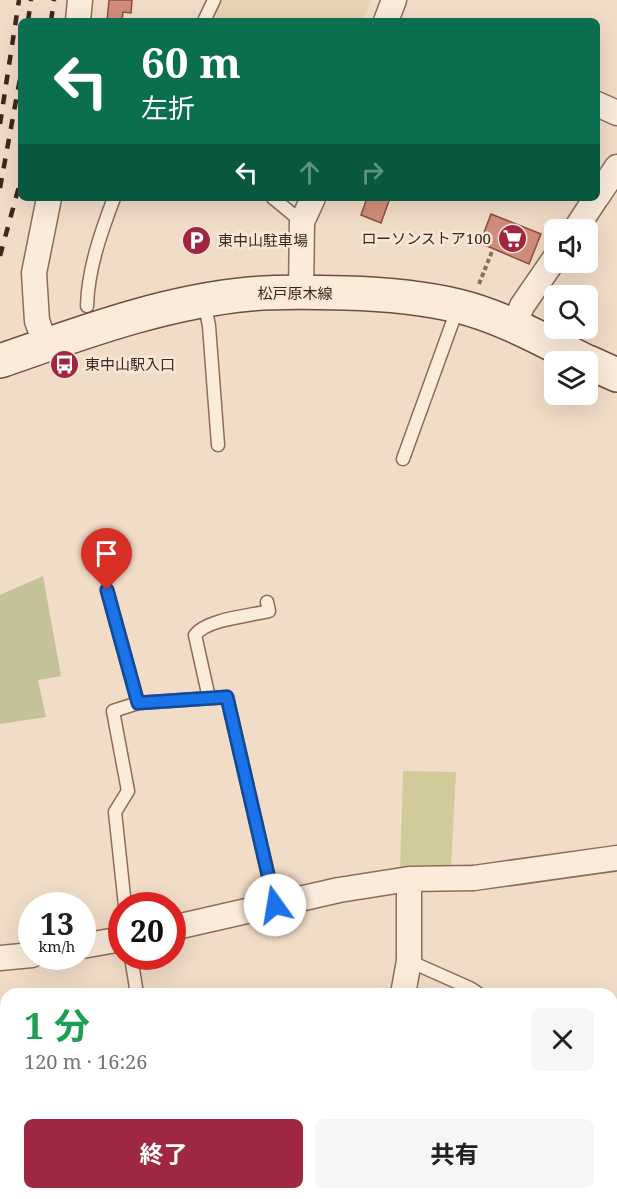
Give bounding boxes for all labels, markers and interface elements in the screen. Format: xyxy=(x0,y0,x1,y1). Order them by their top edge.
text: 60 m xyxy=(141,33,241,90)
icon: left xyxy=(42,42,120,120)
text: 左折 xyxy=(141,89,195,126)
icon: left xyxy=(230,156,263,189)
icon: ahead xyxy=(293,156,326,189)
icon: right xyxy=(356,156,389,189)
map controls xyxy=(544,219,598,405)
button: sound xyxy=(544,219,598,273)
supermarket icon: ローソンストア100 xyxy=(496,222,528,254)
parking icon: 東中山駐車場 xyxy=(181,224,213,256)
place label: ローソンストア100 xyxy=(361,228,491,248)
place label: 東中山駐車場 xyxy=(218,230,308,250)
street label: 松戸原木線 xyxy=(257,283,333,303)
button: search xyxy=(544,285,598,339)
bus stop icon: 東中山駅入口 xyxy=(48,348,80,380)
button: layers xyxy=(544,351,598,405)
place label: 東中山駅入口 xyxy=(85,354,175,374)
pin xyxy=(81,528,132,590)
icon: arrive xyxy=(90,537,123,570)
position arrow xyxy=(243,873,307,937)
speed limit sign: 20 xyxy=(108,892,186,970)
text: 13 xyxy=(40,903,74,944)
text: km/h xyxy=(39,936,75,956)
text: 1 分 xyxy=(24,1001,90,1050)
button: close xyxy=(531,1008,594,1071)
text: 120 m · 16:26 xyxy=(24,1048,147,1075)
button: 終了 xyxy=(24,1119,303,1188)
button: 共有 xyxy=(315,1119,594,1188)

